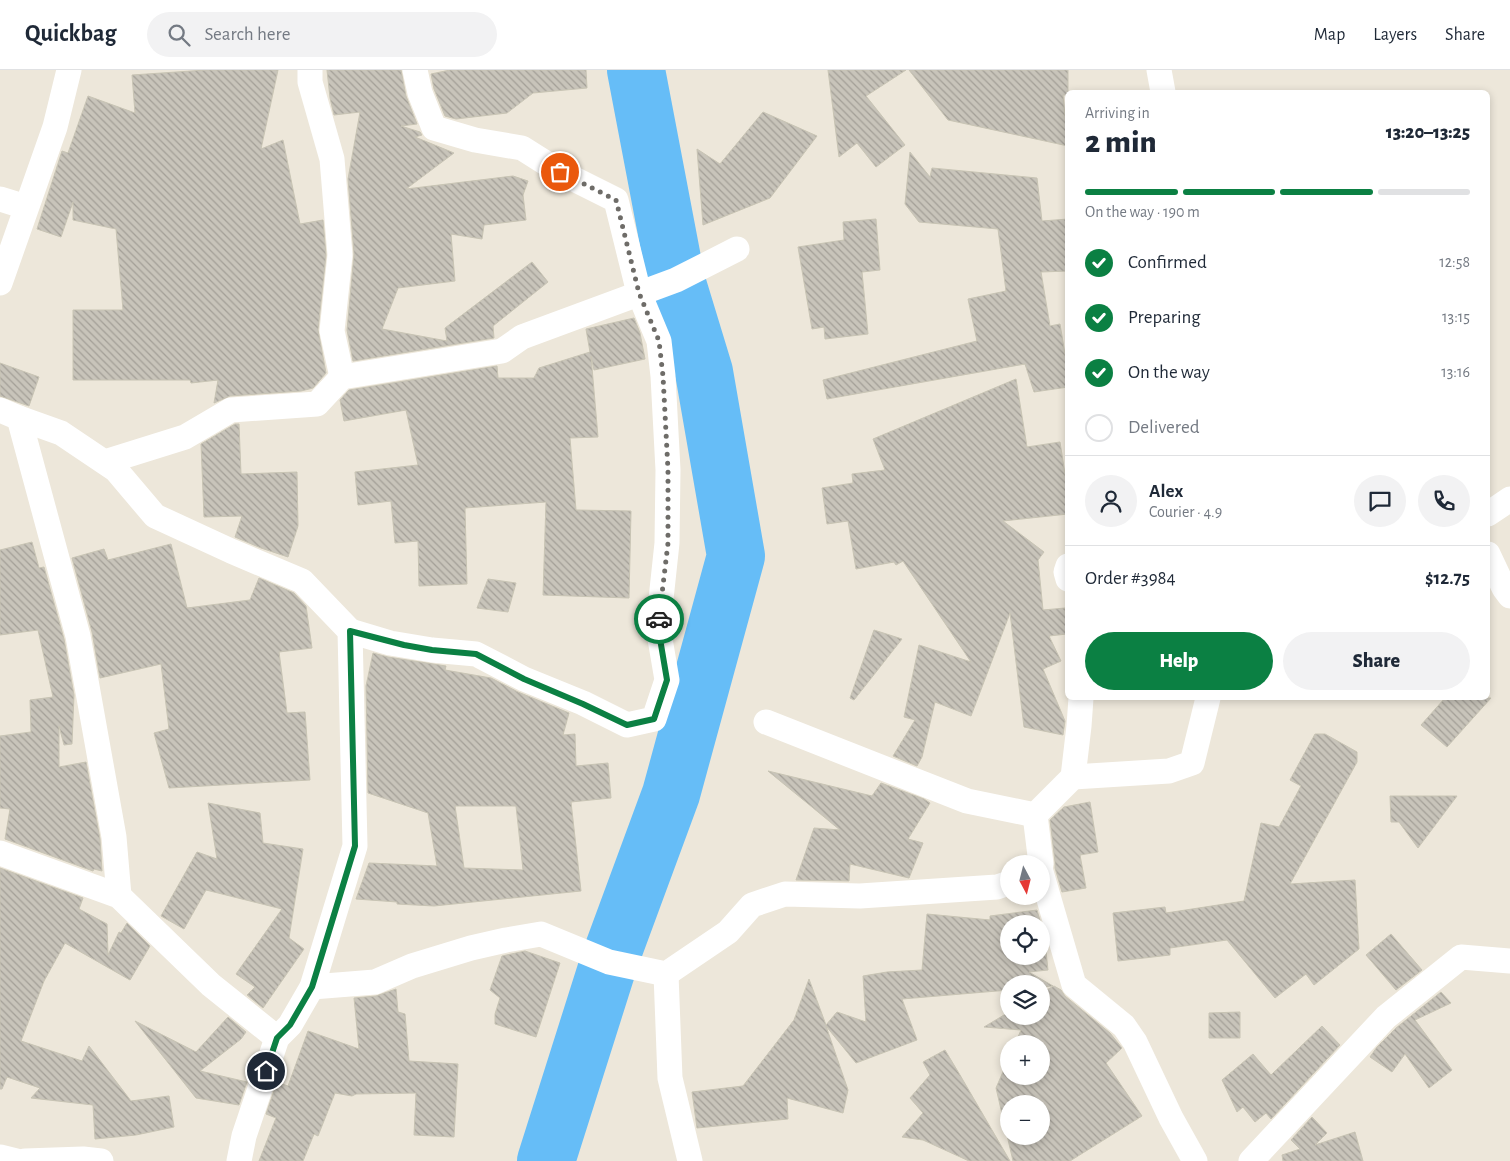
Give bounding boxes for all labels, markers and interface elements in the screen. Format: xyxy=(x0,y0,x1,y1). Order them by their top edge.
search box xyxy=(147,12,497,57)
icon: search xyxy=(165,21,193,49)
text: Quickbag xyxy=(25,22,117,46)
text: Search here xyxy=(205,25,290,44)
text: Map xyxy=(1314,26,1345,44)
text: Layers xyxy=(1373,26,1417,44)
text: Share xyxy=(1445,26,1485,44)
text: Arriving in xyxy=(1085,105,1150,121)
text: 13:20–13:25 xyxy=(1386,123,1470,142)
text: 2 min xyxy=(1085,126,1157,158)
pin xyxy=(539,151,581,193)
icon: bag xyxy=(546,158,574,186)
text: On the way · 190 m xyxy=(1085,204,1200,220)
icon: check xyxy=(1085,249,1113,277)
text: Confirmed xyxy=(1128,253,1207,272)
text: 12:58 xyxy=(1439,254,1470,270)
icon: check xyxy=(1085,304,1113,332)
text: Preparing xyxy=(1128,308,1201,327)
text: 13:15 xyxy=(1442,309,1470,325)
icon: check xyxy=(1085,359,1113,387)
text: On the way xyxy=(1128,363,1210,382)
text: 13:16 xyxy=(1441,364,1470,380)
text: Delivered xyxy=(1128,418,1200,437)
button: person xyxy=(1085,475,1137,527)
button: chat xyxy=(1354,475,1406,527)
button: phone xyxy=(1418,475,1470,527)
text: Alex xyxy=(1149,482,1183,501)
text: Courier · 4.9 xyxy=(1149,504,1222,520)
text: Order #3984 xyxy=(1085,569,1176,588)
text: $12.75 xyxy=(1425,569,1470,588)
courier xyxy=(634,594,684,644)
icon: car xyxy=(645,605,673,633)
button: Help xyxy=(1085,632,1273,690)
button: Share xyxy=(1283,632,1470,690)
north arrow xyxy=(1000,855,1050,905)
map controls xyxy=(1000,855,1050,1145)
button: locate xyxy=(1000,915,1050,965)
button: layers xyxy=(1000,975,1050,1025)
button: + xyxy=(1000,1035,1050,1085)
pin xyxy=(245,1050,287,1092)
icon: home xyxy=(252,1057,280,1085)
button: − xyxy=(1000,1095,1050,1145)

